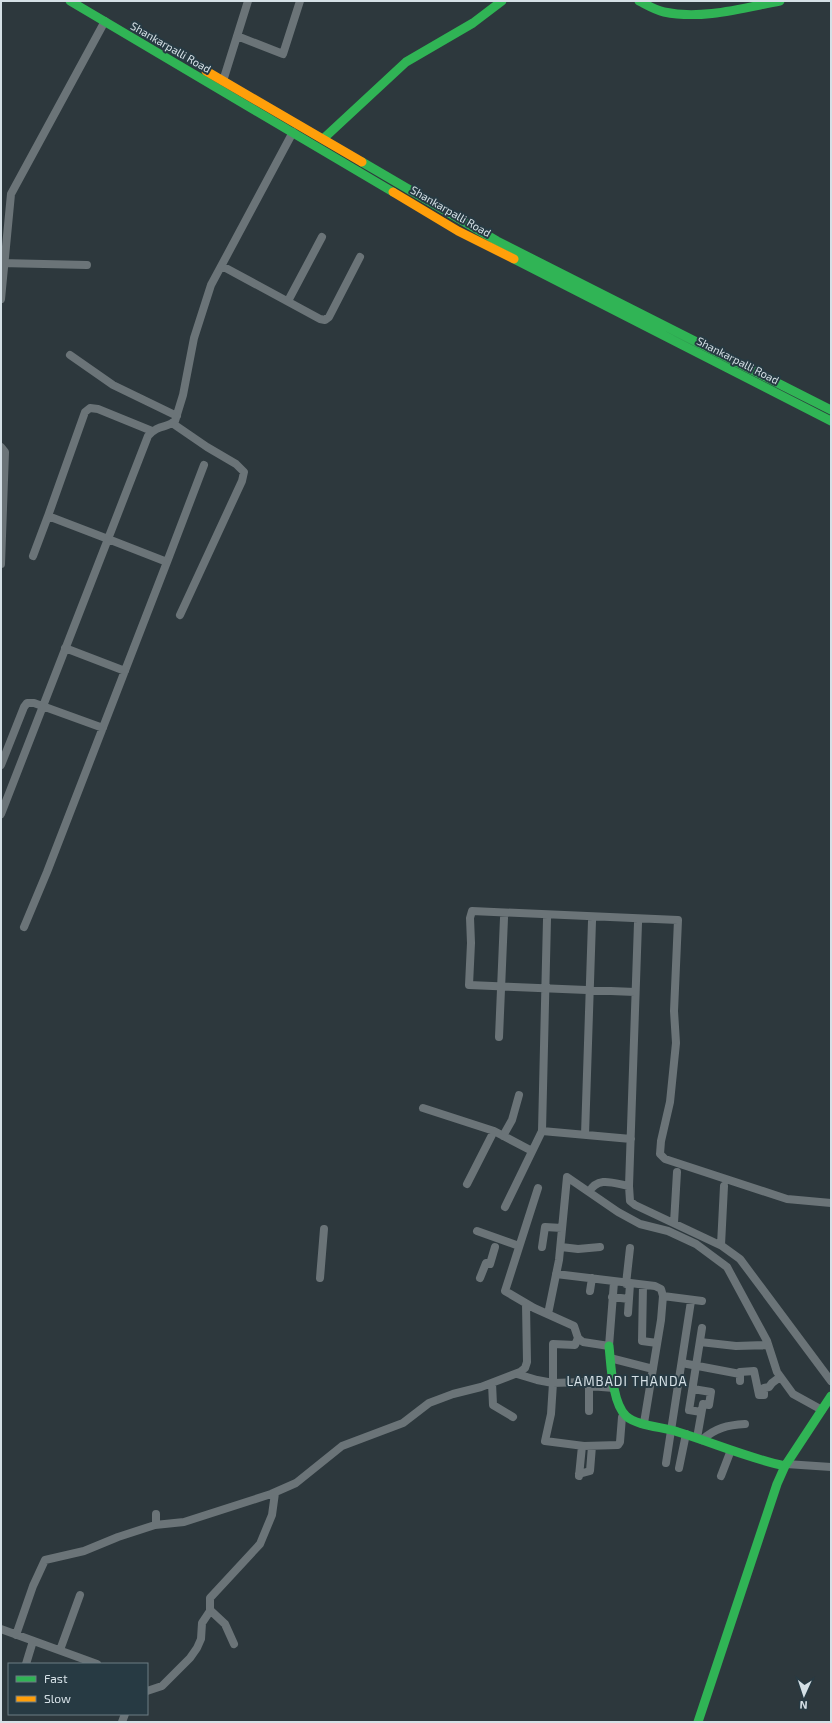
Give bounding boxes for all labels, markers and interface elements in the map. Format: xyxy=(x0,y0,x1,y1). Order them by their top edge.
street label: Shankarpalli Road xyxy=(129,19,213,75)
street label: Shankarpalli Road xyxy=(409,183,493,239)
street label: Shankarpalli Road xyxy=(695,334,781,386)
district label: LAMBADI THANDA xyxy=(566,1373,688,1389)
legend xyxy=(8,1663,148,1715)
text: Fast xyxy=(44,1671,68,1685)
north arrow xyxy=(784,1675,824,1715)
text: Slow xyxy=(44,1691,71,1705)
text: N xyxy=(799,1699,808,1712)

